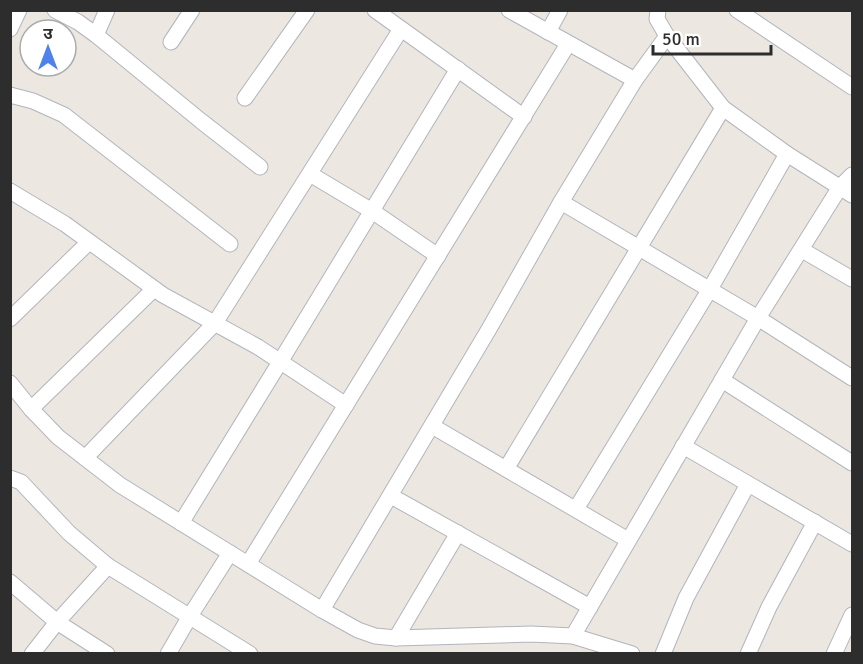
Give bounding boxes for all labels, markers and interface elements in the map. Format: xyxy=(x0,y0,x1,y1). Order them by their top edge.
north arrow xyxy=(18,18,78,78)
scale bar xyxy=(653,18,772,56)
text: उ xyxy=(43,24,53,44)
text: 50 m xyxy=(662,28,700,50)

